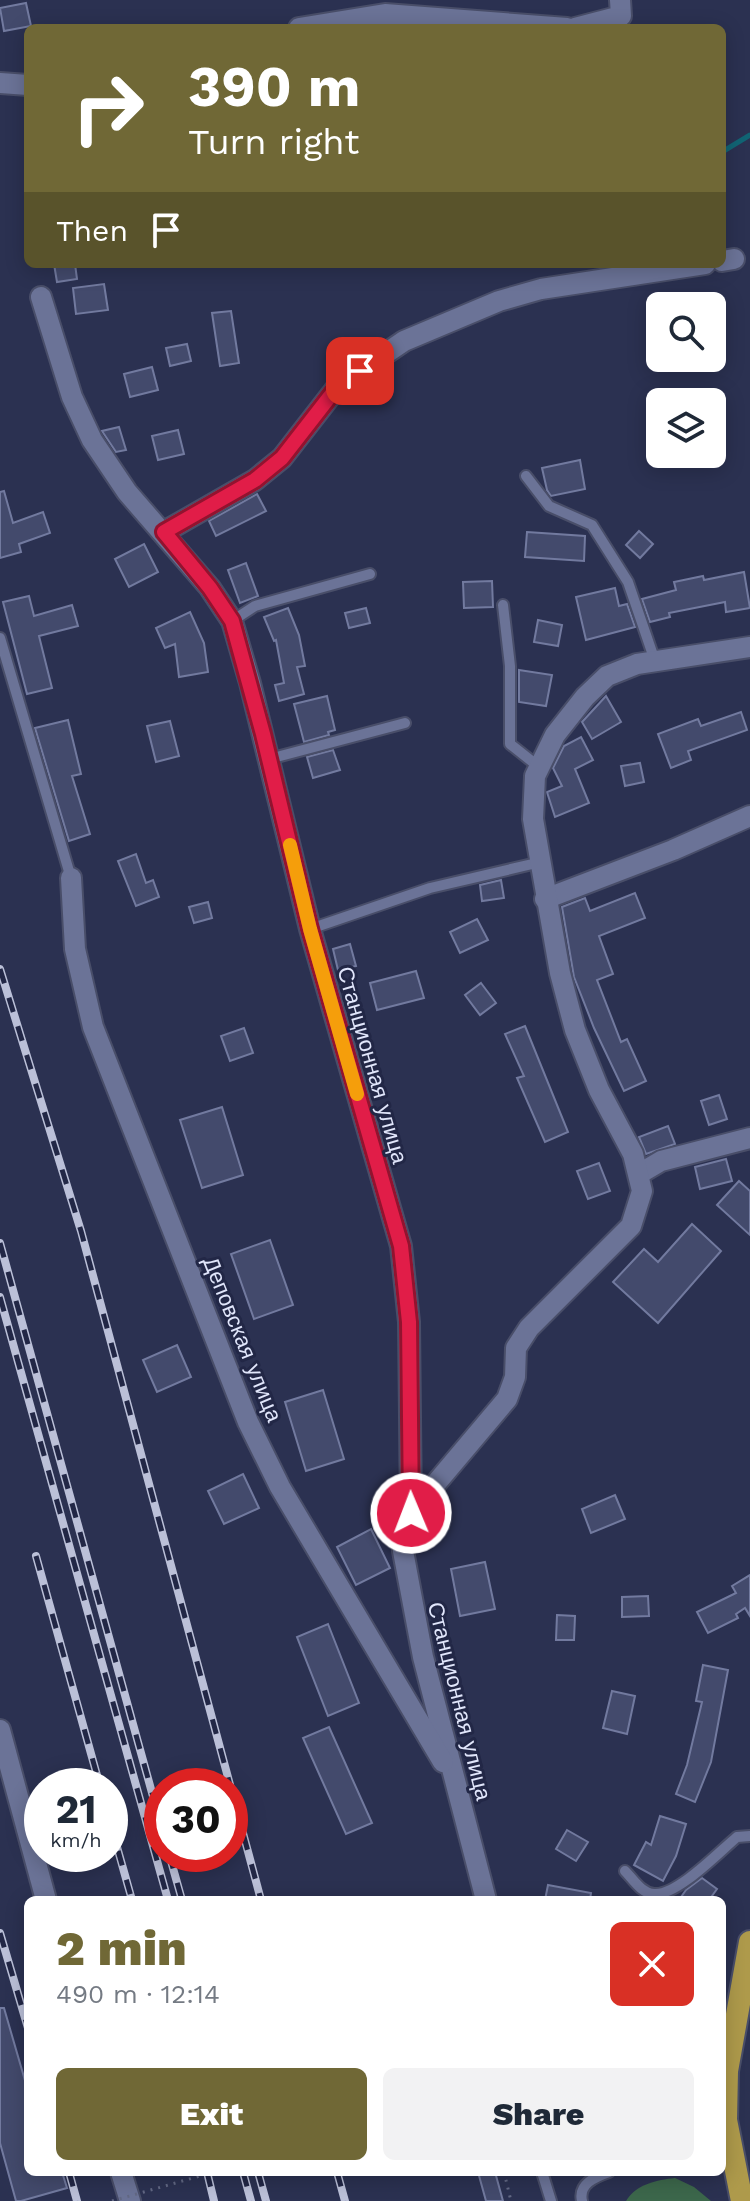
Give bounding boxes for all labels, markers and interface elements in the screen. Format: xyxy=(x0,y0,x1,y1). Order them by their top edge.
text: 390 m xyxy=(188,54,360,120)
icon: right xyxy=(56,56,160,160)
text: Turn right xyxy=(188,121,359,163)
icon: arrive xyxy=(144,208,188,252)
text: Then xyxy=(56,213,128,248)
map controls xyxy=(646,292,726,468)
button: search xyxy=(646,292,726,372)
pin xyxy=(326,337,394,405)
icon: arrive xyxy=(338,349,382,393)
button: layers xyxy=(646,388,726,468)
street label: Станционная улица xyxy=(332,964,413,1167)
street label: Деповская улица xyxy=(198,1253,287,1426)
position arrow xyxy=(369,1471,453,1555)
street label: Станционная улица xyxy=(423,1599,496,1804)
speed limit sign: 30 xyxy=(144,1768,248,1872)
text: 21 xyxy=(55,1786,97,1833)
text: km/h xyxy=(50,1828,102,1852)
text: 2 min xyxy=(56,1920,187,1977)
button: close xyxy=(610,1922,694,2006)
text: 490 m · 12:14 xyxy=(56,1979,220,2009)
button: Exit xyxy=(56,2068,367,2160)
button: Share xyxy=(383,2068,694,2160)

